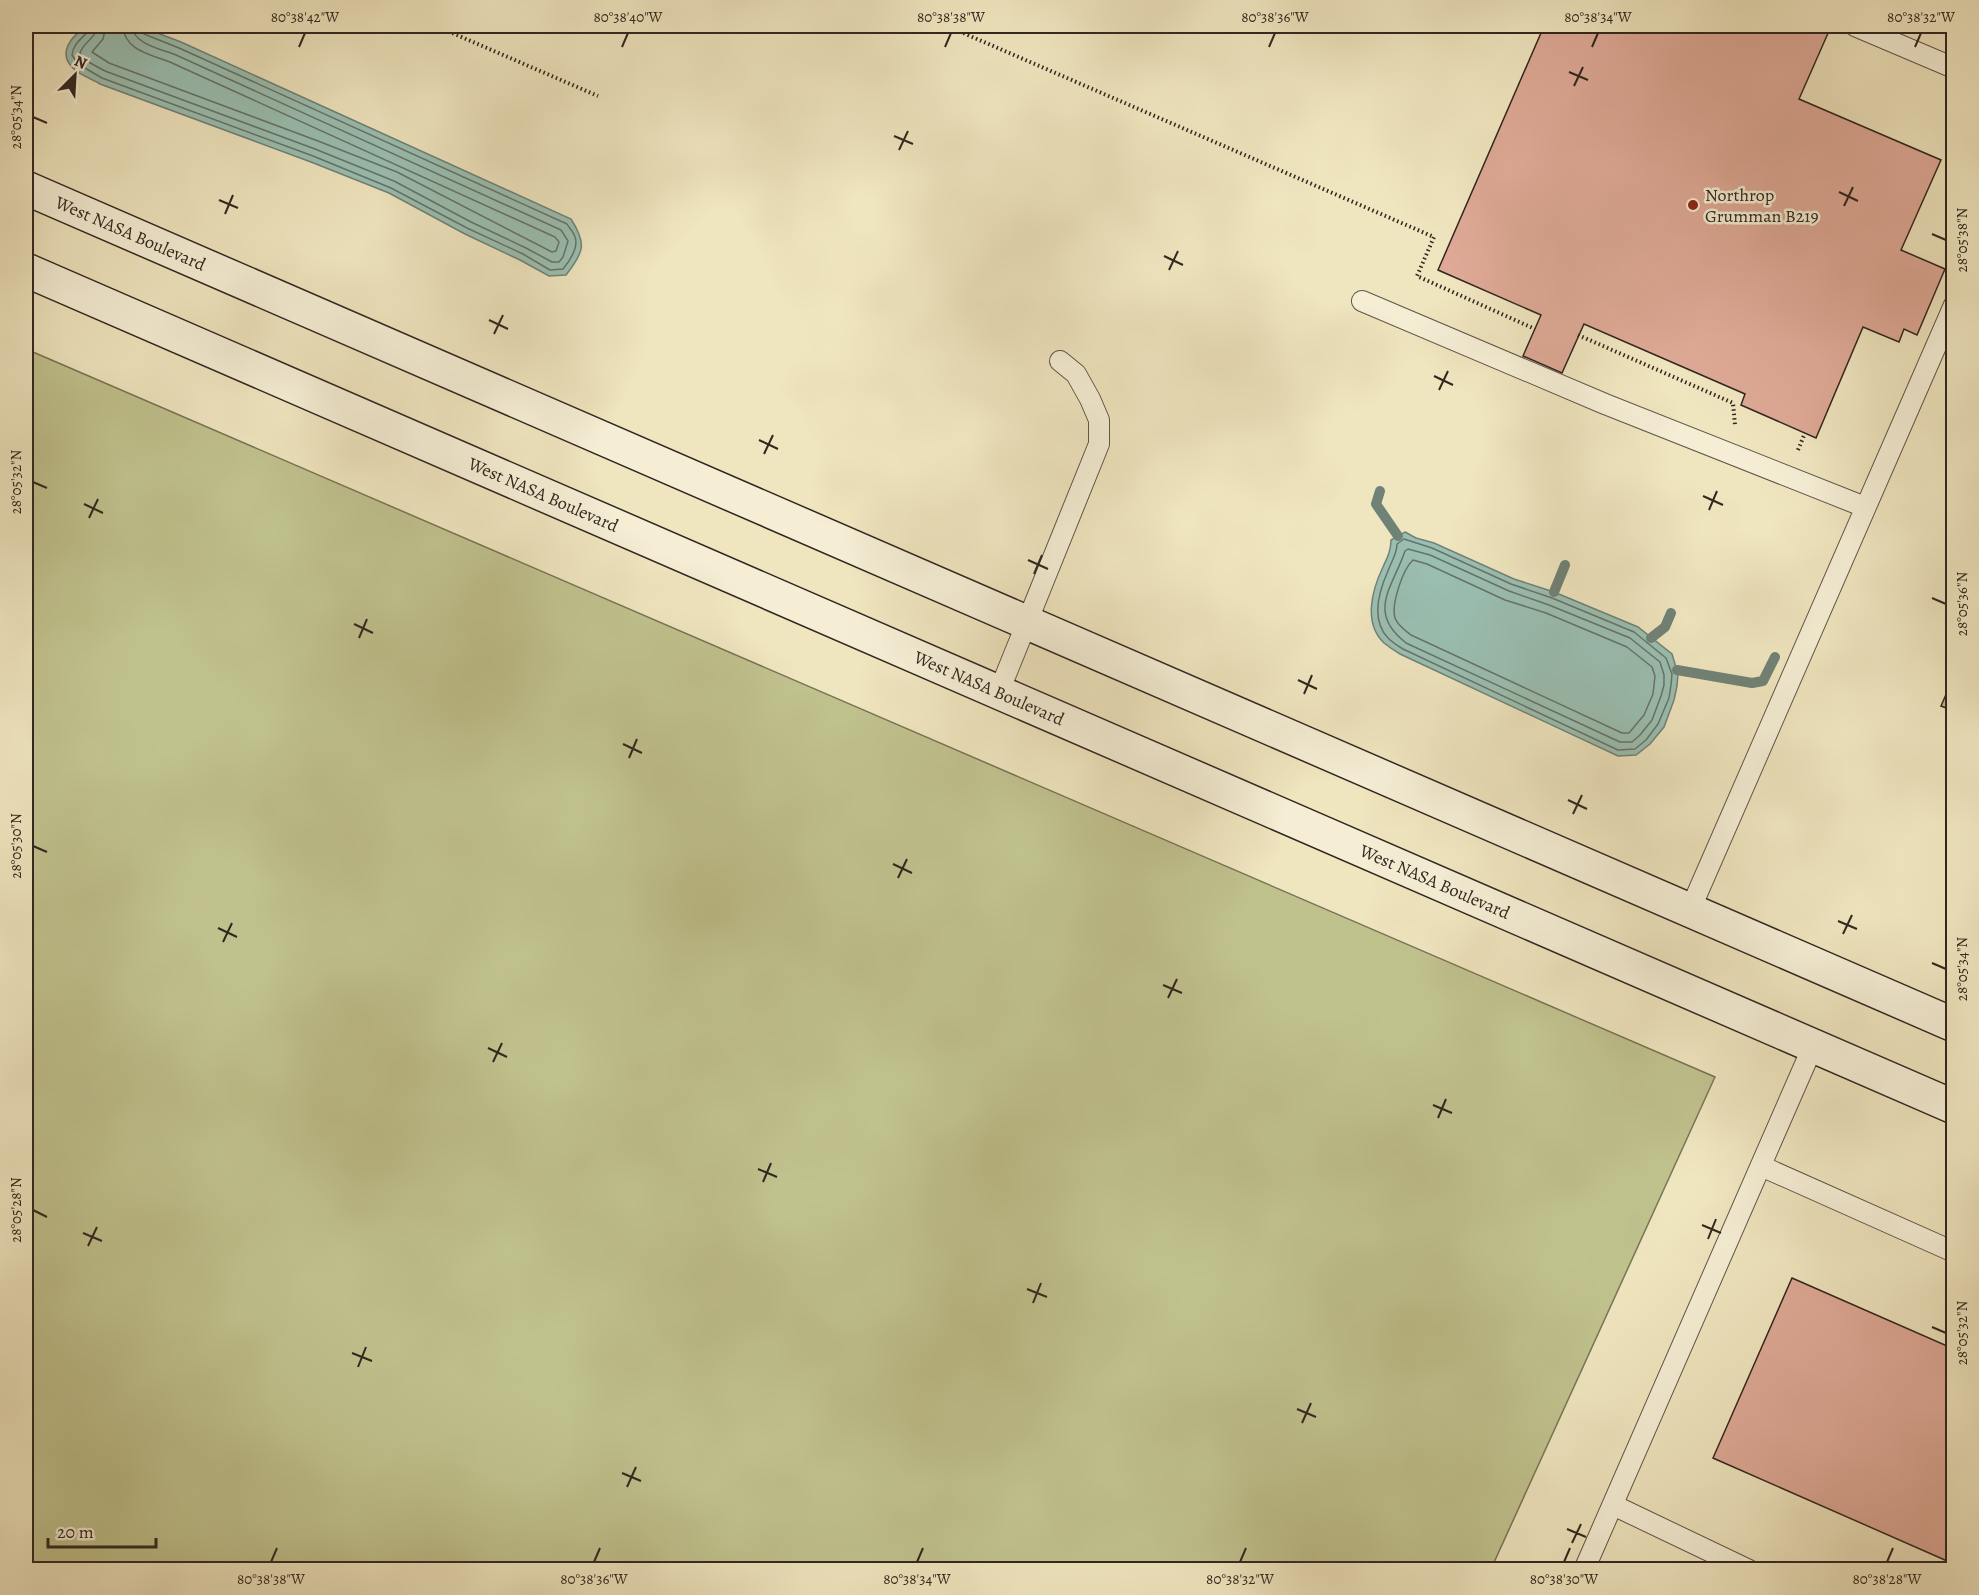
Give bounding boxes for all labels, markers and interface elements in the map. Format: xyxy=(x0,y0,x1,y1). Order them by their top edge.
text: 80°38'42"W xyxy=(271,7,339,27)
text: 80°38'40"W xyxy=(593,7,663,27)
text: 80°38'38"W xyxy=(917,7,985,27)
text: 80°38'36"W xyxy=(1241,7,1309,27)
text: 80°38'34"W xyxy=(1564,7,1632,27)
text: 80°38'32"W xyxy=(1887,7,1955,27)
north arrow xyxy=(45,45,105,105)
text: N xyxy=(71,50,91,75)
text: 28°05'34"N xyxy=(6,85,26,149)
place label: Northrop Grumman B219 xyxy=(1705,183,1819,228)
street label: West NASA Boulevard xyxy=(51,190,210,277)
marker: Northrop Grumman B219 xyxy=(1686,198,1700,212)
text: 28°05'38"N xyxy=(1952,207,1972,272)
text: 28°05'32"N xyxy=(6,449,26,514)
street label: West NASA Boulevard xyxy=(464,451,623,538)
text: 28°05'36"N xyxy=(1952,572,1972,636)
street label: West NASA Boulevard xyxy=(909,645,1068,731)
text: 28°05'30"N xyxy=(6,813,26,879)
street label: West NASA Boulevard xyxy=(1355,838,1514,925)
text: 28°05'34"N xyxy=(1952,937,1972,1001)
text: 28°05'28"N xyxy=(6,1177,26,1243)
text: 28°05'32"N xyxy=(1952,1300,1972,1365)
scale bar xyxy=(48,1511,156,1549)
text: 20 m xyxy=(57,1520,94,1544)
text: 80°38'38"W xyxy=(237,1569,305,1589)
text: 80°38'36"W xyxy=(560,1569,628,1589)
text: 80°38'34"W xyxy=(883,1569,951,1589)
text: 80°38'32"W xyxy=(1206,1569,1274,1589)
text: 80°38'30"W xyxy=(1530,1569,1598,1589)
text: 80°38'28"W xyxy=(1853,1569,1921,1589)

